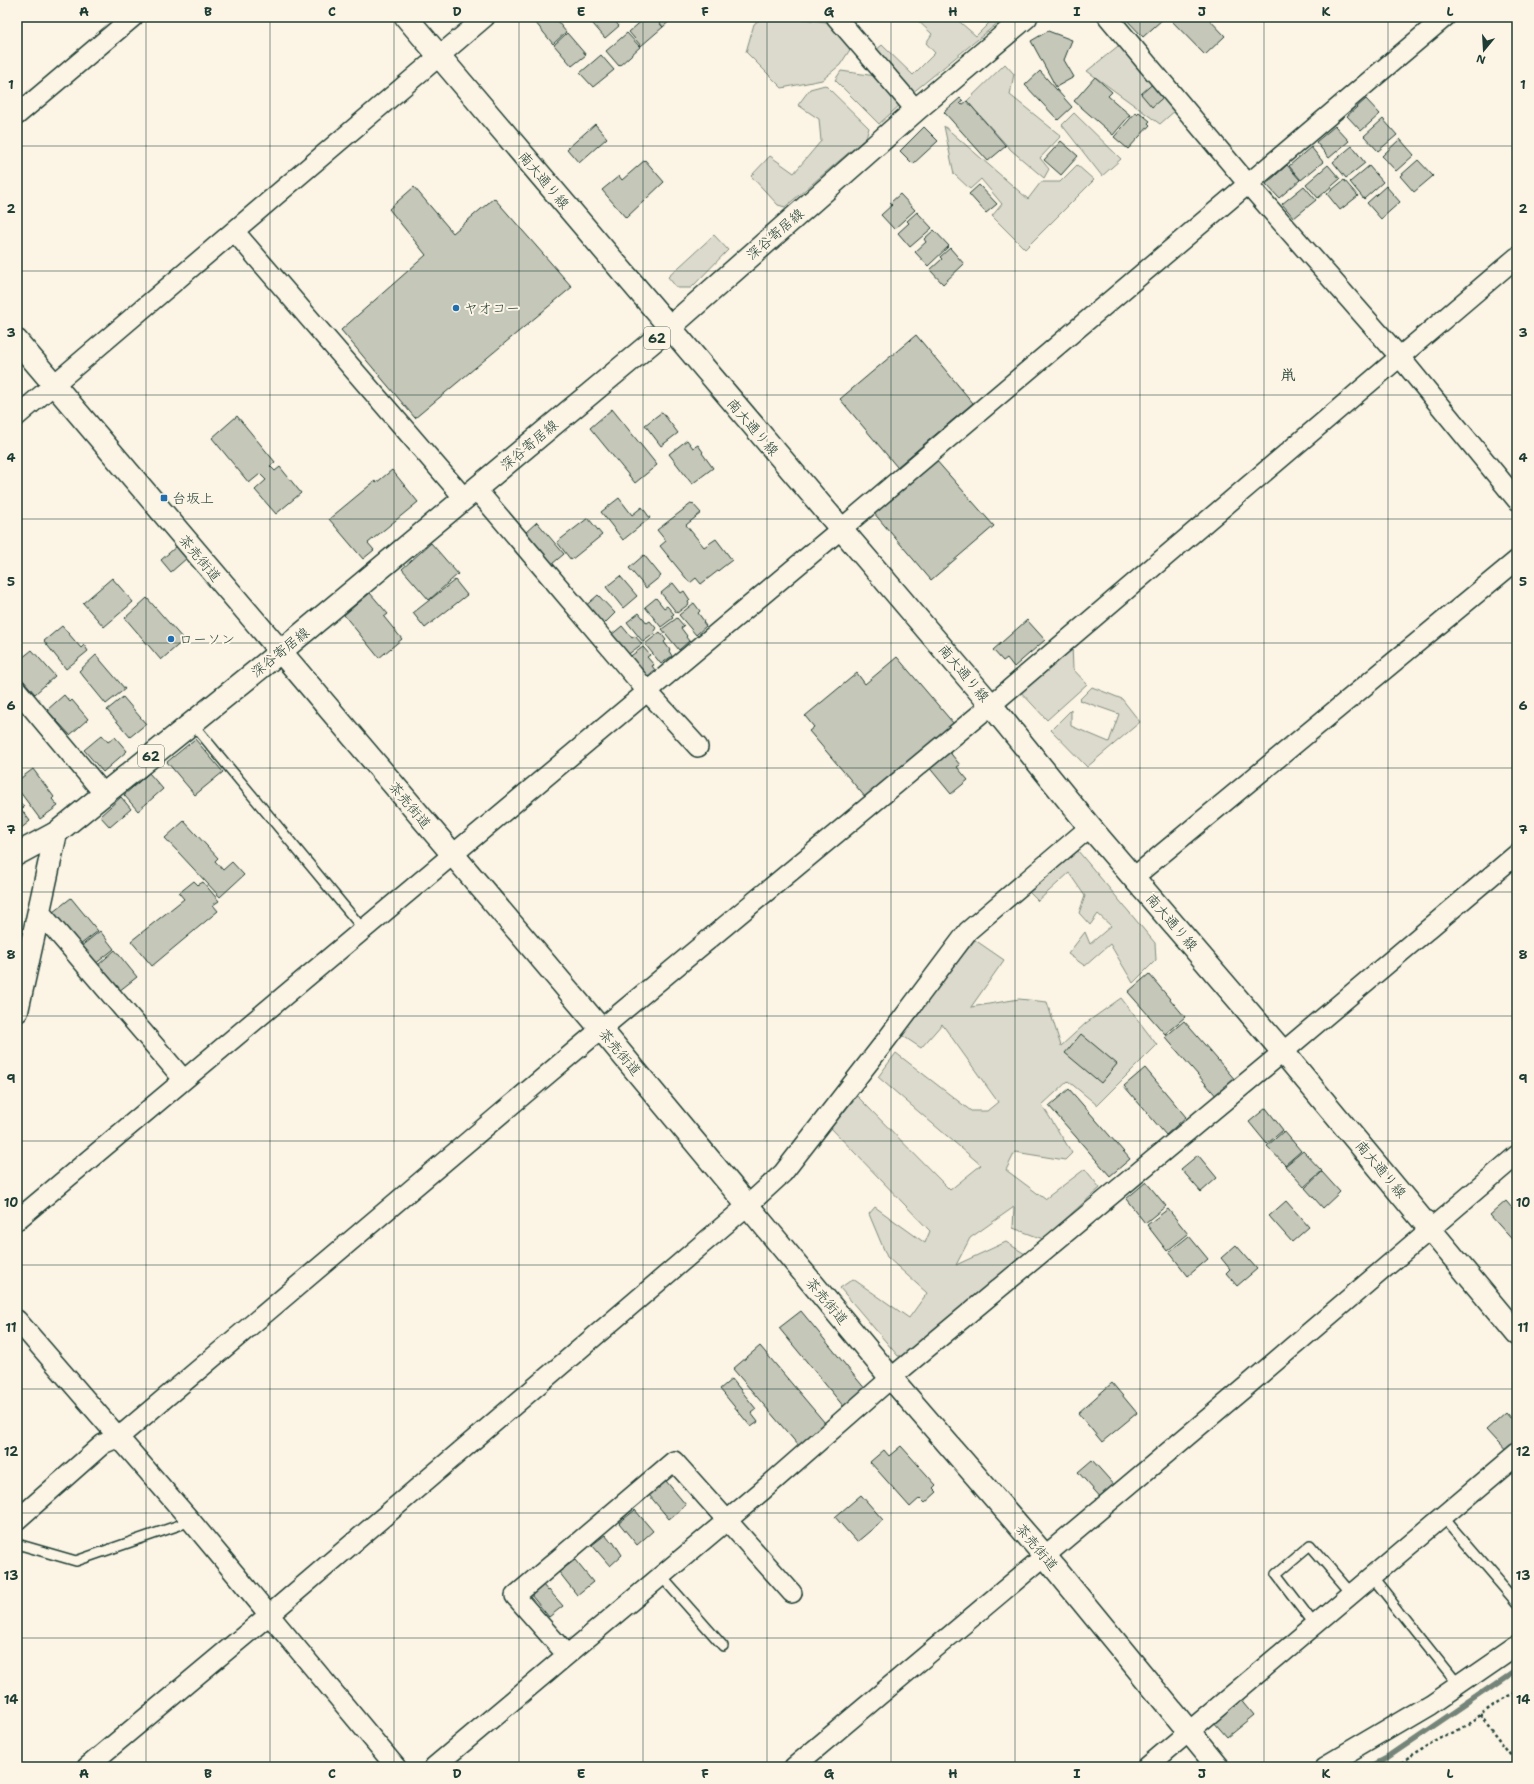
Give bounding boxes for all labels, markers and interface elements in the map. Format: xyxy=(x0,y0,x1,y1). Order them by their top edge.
text: A xyxy=(79,3,89,20)
text: B xyxy=(204,3,212,20)
text: C xyxy=(328,3,336,20)
text: D xyxy=(452,3,462,20)
text: E xyxy=(577,3,586,20)
text: F xyxy=(701,3,709,20)
text: G xyxy=(824,3,835,20)
text: H xyxy=(948,3,958,20)
text: I xyxy=(1073,3,1081,20)
text: J xyxy=(1198,3,1206,20)
text: K xyxy=(1322,3,1331,20)
text: L xyxy=(1446,3,1454,20)
north arrow xyxy=(1464,30,1504,70)
text: N xyxy=(1474,50,1488,68)
text: 1 xyxy=(8,76,14,93)
text: 1 xyxy=(1520,76,1526,93)
street label: 南大通り線 xyxy=(515,147,573,213)
text: 2 xyxy=(6,200,16,217)
text: 2 xyxy=(1518,200,1528,217)
street label: 深谷寄居線 xyxy=(743,204,807,264)
place label: ヤオコー xyxy=(464,299,520,317)
marker: ヤオコー xyxy=(451,303,461,313)
text: 3 xyxy=(6,324,16,341)
text: 3 xyxy=(1518,324,1528,341)
road number: 62 xyxy=(644,327,670,349)
district label: 鼡 xyxy=(1280,365,1296,385)
street label: 南大通り線 xyxy=(723,395,783,459)
street label: 深谷寄居線 xyxy=(496,416,562,474)
text: 4 xyxy=(6,449,16,466)
text: 4 xyxy=(1518,449,1528,466)
place label: 台坂上 xyxy=(172,489,214,507)
marker: 台坂上 xyxy=(159,493,169,503)
street label: 茶売街道 xyxy=(175,531,225,585)
text: 5 xyxy=(7,573,15,590)
text: 5 xyxy=(1519,573,1527,590)
street label: 深谷寄居線 xyxy=(247,623,313,681)
place label: ローソン xyxy=(179,630,235,648)
marker: ローソン xyxy=(166,634,176,644)
street label: 南大通り線 xyxy=(935,640,993,706)
text: 6 xyxy=(6,697,16,714)
text: 6 xyxy=(1518,697,1528,714)
road number: 62 xyxy=(138,745,164,767)
street label: 茶売街道 xyxy=(385,778,435,832)
text: 7 xyxy=(6,821,16,838)
text: 7 xyxy=(1518,821,1528,838)
street label: 南大通り線 xyxy=(1142,890,1202,954)
text: 8 xyxy=(6,946,16,963)
text: 8 xyxy=(1518,946,1528,963)
street label: 茶売街道 xyxy=(595,1025,645,1079)
text: 9 xyxy=(6,1070,16,1087)
text: 9 xyxy=(1518,1070,1528,1087)
street label: 南大通り線 xyxy=(1352,1136,1410,1202)
text: 10 xyxy=(4,1194,18,1211)
text: 10 xyxy=(1516,1194,1530,1211)
street label: 茶売街道 xyxy=(802,1274,852,1328)
text: 11 xyxy=(5,1319,17,1336)
text: 11 xyxy=(1517,1319,1529,1336)
text: 12 xyxy=(4,1443,18,1460)
text: 12 xyxy=(1516,1443,1530,1460)
street label: 茶売街道 xyxy=(1012,1520,1062,1574)
text: 13 xyxy=(4,1567,18,1584)
text: 13 xyxy=(1516,1567,1530,1584)
text: 14 xyxy=(4,1691,18,1708)
text: 14 xyxy=(1516,1691,1530,1708)
text: A xyxy=(79,1765,89,1782)
text: B xyxy=(204,1765,212,1782)
text: C xyxy=(328,1765,336,1782)
text: D xyxy=(452,1765,462,1782)
text: E xyxy=(577,1765,586,1782)
text: F xyxy=(701,1765,709,1782)
text: G xyxy=(824,1765,835,1782)
text: H xyxy=(948,1765,958,1782)
text: I xyxy=(1073,1765,1081,1782)
text: J xyxy=(1198,1765,1206,1782)
text: K xyxy=(1322,1765,1331,1782)
text: L xyxy=(1446,1765,1454,1782)

